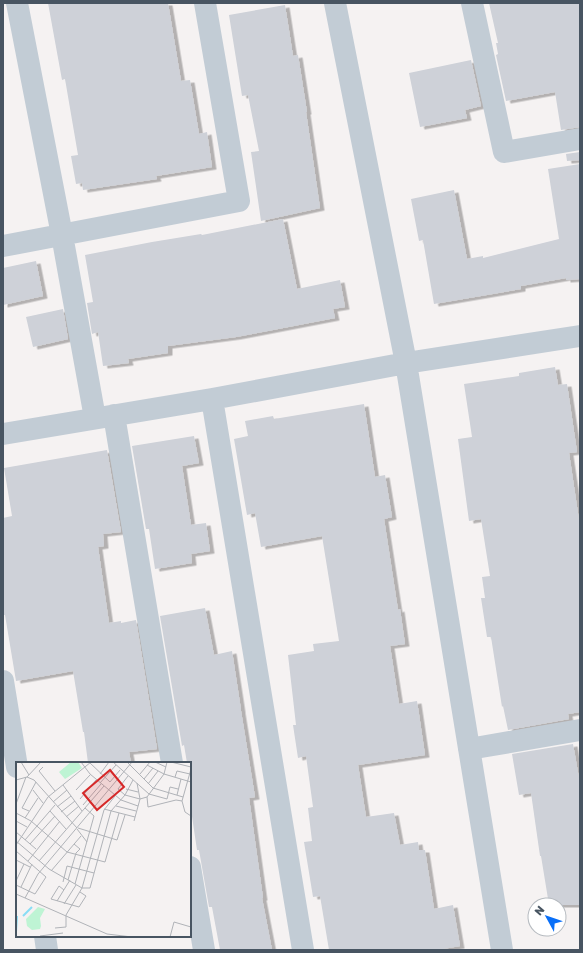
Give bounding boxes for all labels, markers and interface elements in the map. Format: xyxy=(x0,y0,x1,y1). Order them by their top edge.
inset map xyxy=(16,762,191,937)
north arrow xyxy=(527,897,567,937)
text: N xyxy=(531,903,547,918)

